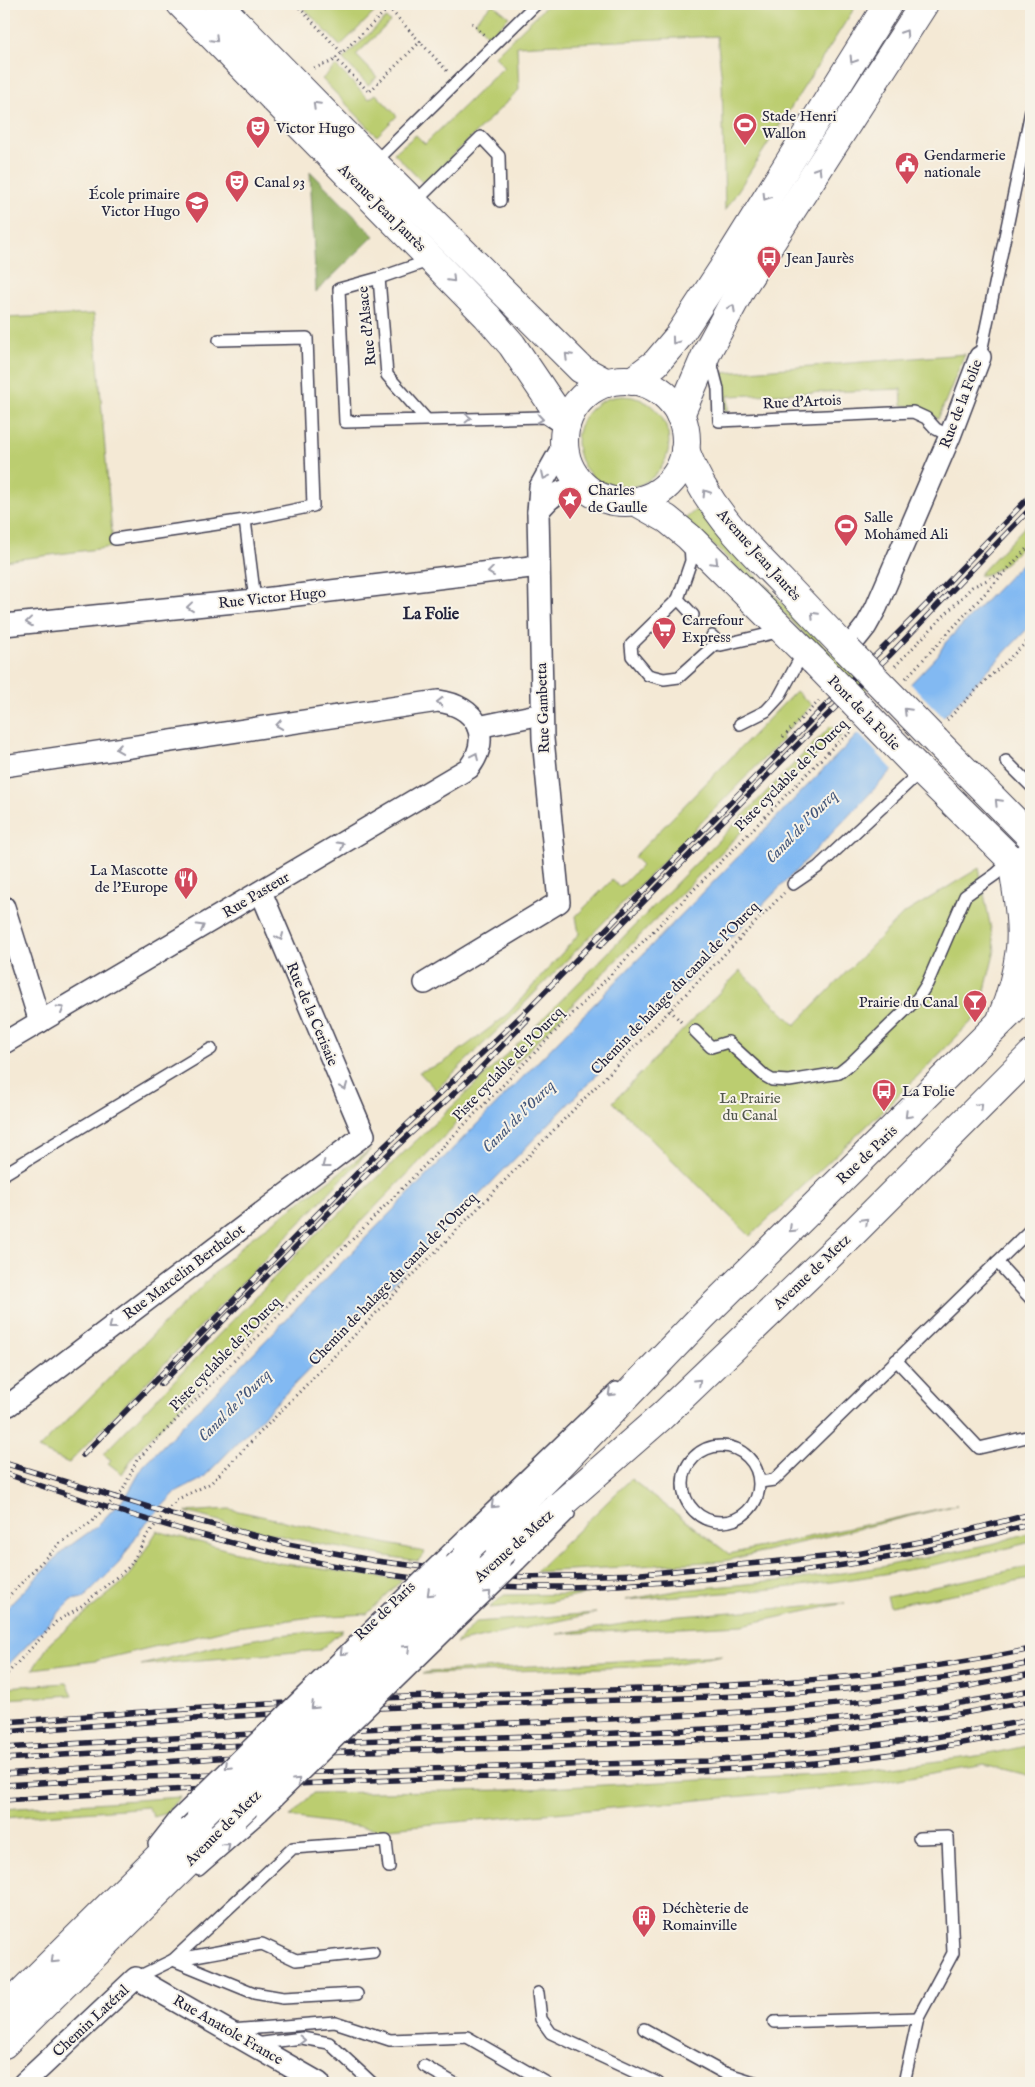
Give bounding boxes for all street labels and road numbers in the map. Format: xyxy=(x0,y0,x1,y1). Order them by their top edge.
street label: Avenue Jean Jaurès xyxy=(333,159,430,256)
street label: Rue d'Alsace xyxy=(353,285,381,367)
street label: Rue de la Folie xyxy=(935,357,987,451)
street label: Rue d'Artois xyxy=(762,390,842,414)
street label: Avenue Jean Jaurès xyxy=(712,504,805,605)
street label: Rue Victor Hugo xyxy=(217,583,327,613)
street label: Rue Gambetta xyxy=(532,662,554,754)
street label: Pont de la Folie xyxy=(823,671,905,755)
street label: Piste cyclable de l'Ourcq xyxy=(731,714,852,835)
street label: Rue Pasteur xyxy=(219,867,293,922)
street label: Chemin de halage du canal de l'Ourcq xyxy=(587,897,763,1079)
street label: Rue de la Cerisaie xyxy=(282,959,342,1069)
street label: Piste cyclable de l'Ourcq xyxy=(448,1002,568,1125)
street label: Rue de Paris xyxy=(833,1121,901,1189)
street label: Chemin de halage du canal de l'Ourcq xyxy=(305,1188,481,1370)
street label: Rue Marcelin Berthelot xyxy=(119,1220,249,1324)
street label: Avenue de Metz xyxy=(769,1230,855,1314)
street label: Piste cyclable de l'Ourcq xyxy=(165,1292,285,1415)
street label: Avenue de Metz xyxy=(470,1505,558,1587)
street label: Rue de Paris xyxy=(351,1577,419,1645)
street label: Avenue de Metz xyxy=(180,1786,265,1871)
street label: Chemin Latéral xyxy=(49,1980,134,2061)
street label: Rue Anatole France xyxy=(170,1991,286,2069)

